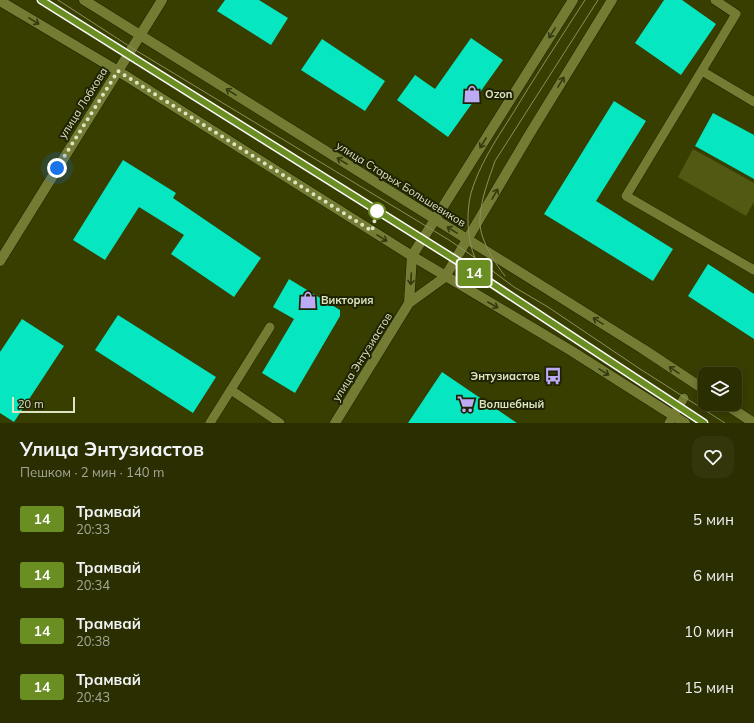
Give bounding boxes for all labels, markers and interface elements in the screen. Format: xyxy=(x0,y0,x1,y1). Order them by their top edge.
one-way arrow xyxy=(28,17,39,25)
one-way arrow xyxy=(548,27,556,39)
street label: улица Лобкова xyxy=(56,65,110,141)
one-way arrow xyxy=(558,76,566,88)
shop icon: Ozon xyxy=(462,84,482,104)
place label: Ozon xyxy=(485,87,512,101)
one-way arrow xyxy=(226,88,237,96)
one-way arrow xyxy=(479,137,487,148)
street label: улица Старых Большевиков xyxy=(334,138,468,230)
one-way arrow xyxy=(337,157,348,165)
your location xyxy=(47,158,67,178)
one-way arrow xyxy=(491,188,499,200)
unlabelled marker xyxy=(368,202,386,220)
one-way arrow xyxy=(446,225,458,233)
one-way arrow xyxy=(376,234,388,242)
line badge: 14 xyxy=(456,260,492,286)
text: 14 xyxy=(466,264,482,282)
one-way arrow xyxy=(407,272,414,285)
shop icon: Виктория xyxy=(298,290,318,310)
place label: Виктория xyxy=(321,293,374,307)
one-way arrow xyxy=(487,302,499,310)
street label: улица Энтузиастов xyxy=(329,310,395,404)
one-way arrow xyxy=(592,316,604,324)
bus stop icon: Энтузиастов xyxy=(543,366,563,386)
one-way arrow xyxy=(669,366,680,374)
map controls xyxy=(698,367,742,411)
button: layers xyxy=(698,367,742,411)
one-way arrow xyxy=(598,368,609,376)
place label: Энтузиастов xyxy=(471,369,540,383)
supermarket icon: Волшебный xyxy=(456,394,476,414)
scale bar xyxy=(12,395,75,414)
text: 20 m xyxy=(18,397,44,411)
place label: Волшебный xyxy=(479,397,544,411)
button: heart xyxy=(692,436,734,478)
text: Улица Энтузиастов xyxy=(20,437,204,461)
text: Пешком · 2 мин · 140 m xyxy=(20,464,164,480)
text: Трамвай xyxy=(76,502,141,521)
text: 14 xyxy=(34,510,50,528)
text: 5 мин xyxy=(693,510,734,529)
text: 20:33 xyxy=(76,521,110,537)
text: Трамвай xyxy=(76,558,141,577)
text: 14 xyxy=(34,566,50,584)
text: 6 мин xyxy=(693,566,734,585)
text: 20:34 xyxy=(76,577,110,593)
text: Трамвай xyxy=(76,614,141,633)
text: 14 xyxy=(34,622,50,640)
text: 10 мин xyxy=(684,622,734,641)
text: 20:38 xyxy=(76,633,110,649)
text: Трамвай xyxy=(76,670,141,689)
text: 14 xyxy=(34,678,50,696)
text: 15 мин xyxy=(684,678,734,697)
text: 20:43 xyxy=(76,689,110,705)

